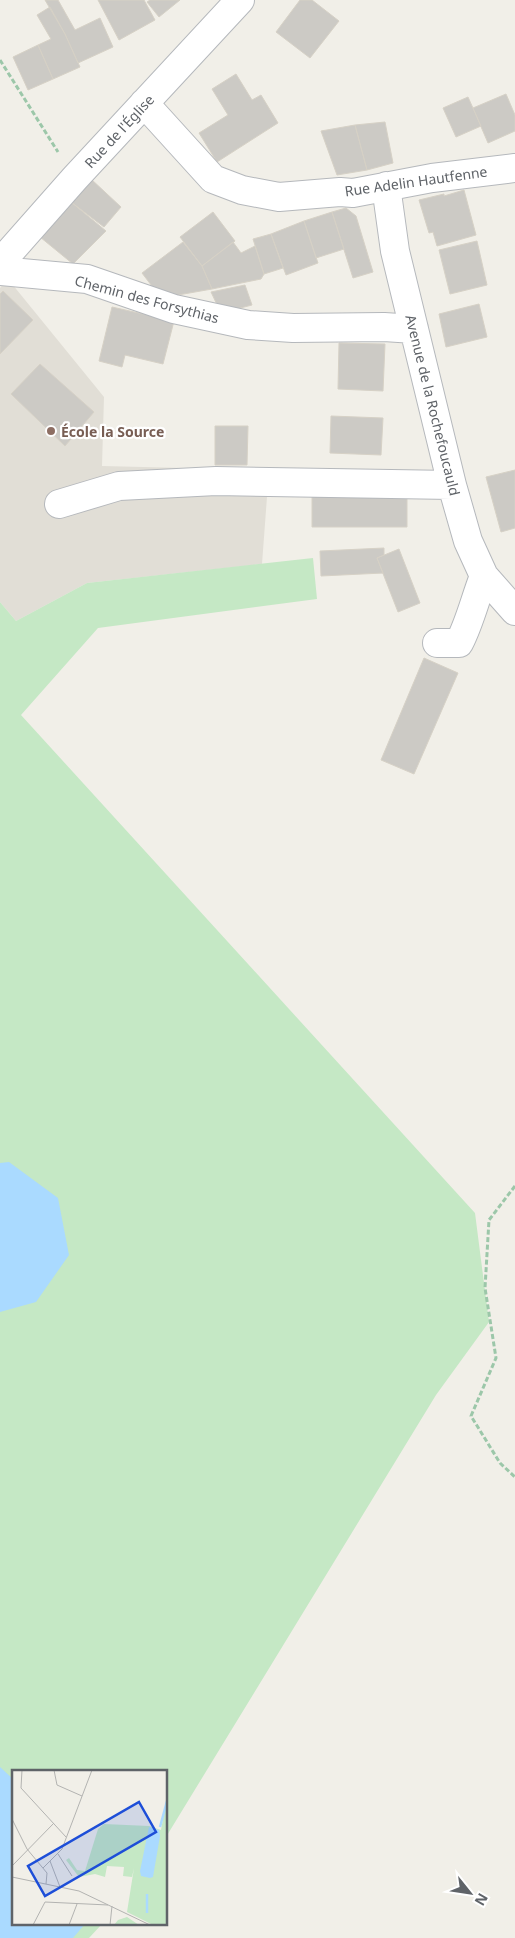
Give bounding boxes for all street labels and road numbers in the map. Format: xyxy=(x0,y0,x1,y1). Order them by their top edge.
street label: Rue de l'Église xyxy=(80,90,158,172)
street label: Rue Adelin Hautfenne xyxy=(344,162,489,200)
street label: Chemin des Forsythias xyxy=(73,271,221,327)
street label: Avenue de la Rochefoucauld xyxy=(401,313,465,497)

